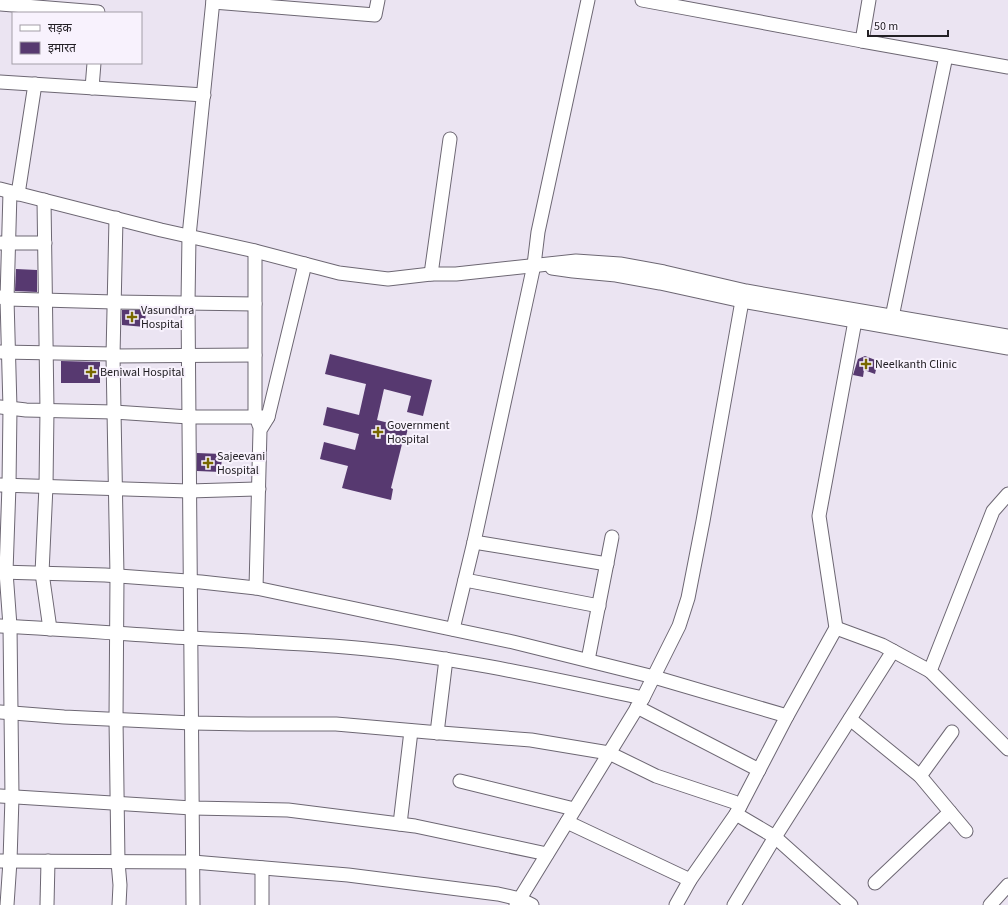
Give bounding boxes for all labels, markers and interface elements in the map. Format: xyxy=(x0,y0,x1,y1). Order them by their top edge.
legend xyxy=(12,12,142,64)
scale bar xyxy=(868,12,948,38)
text: 50 m xyxy=(874,18,898,35)
text: सड़क xyxy=(48,20,73,37)
text: इमारत xyxy=(48,40,77,57)
place label: Vasundhra Hospital xyxy=(141,302,194,333)
marker: Vasundhra Hospital xyxy=(126,311,138,323)
place label: Neelkanth Clinic xyxy=(875,356,958,373)
marker: Neelkanth Clinic xyxy=(860,358,872,370)
place label: Beniwal Hospital xyxy=(100,364,184,381)
marker: Beniwal Hospital xyxy=(85,366,97,378)
place label: Government Hospital xyxy=(387,417,450,448)
marker: Government Hospital xyxy=(372,426,384,438)
place label: Sajeevani Hospital xyxy=(217,448,265,479)
marker: Sajeevani Hospital xyxy=(202,457,214,469)

